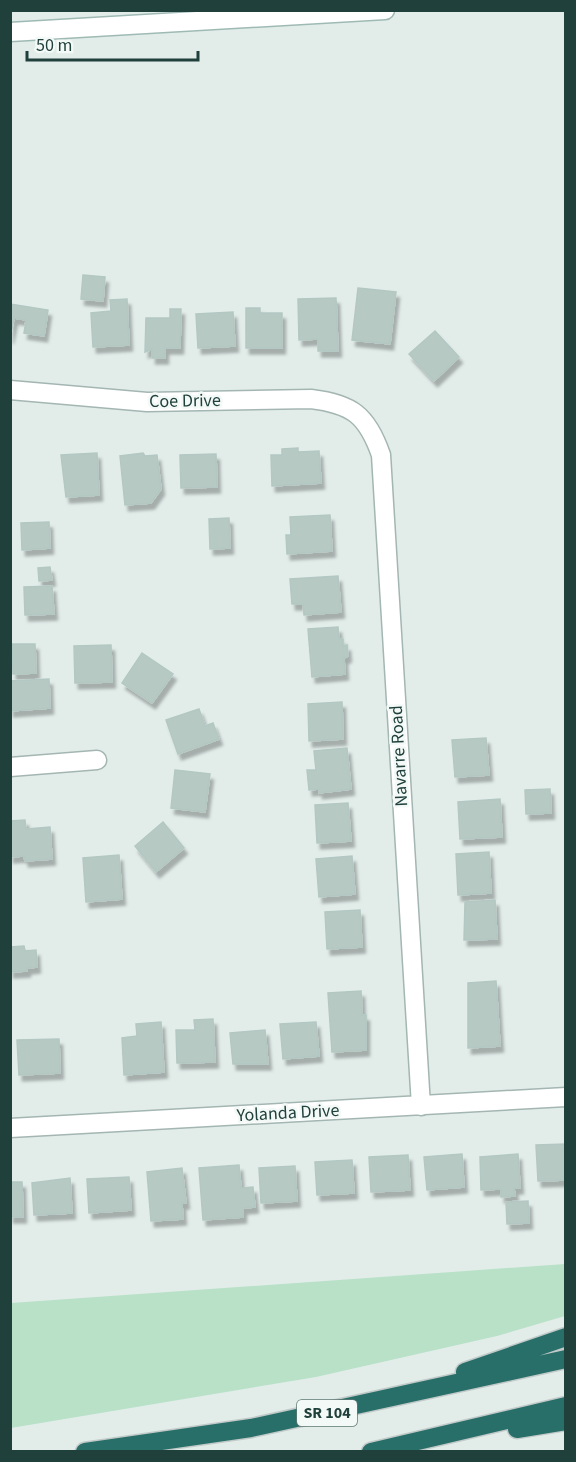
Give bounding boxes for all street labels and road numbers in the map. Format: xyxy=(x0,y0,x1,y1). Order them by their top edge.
street label: Coe Drive xyxy=(149,388,221,414)
street label: Navarre Road xyxy=(384,705,414,807)
street label: Yolanda Drive xyxy=(235,1098,340,1128)
road number: SR 104 xyxy=(297,1400,357,1426)

